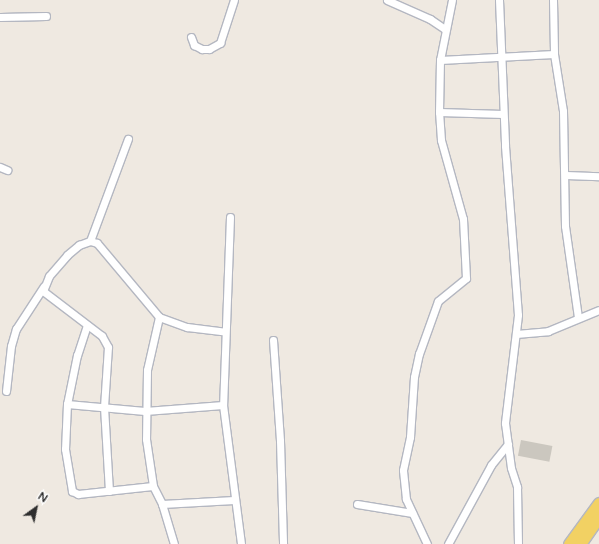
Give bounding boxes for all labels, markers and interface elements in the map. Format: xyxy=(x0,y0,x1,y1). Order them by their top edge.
north arrow xyxy=(16,488,56,528)
text: N xyxy=(36,490,50,505)

